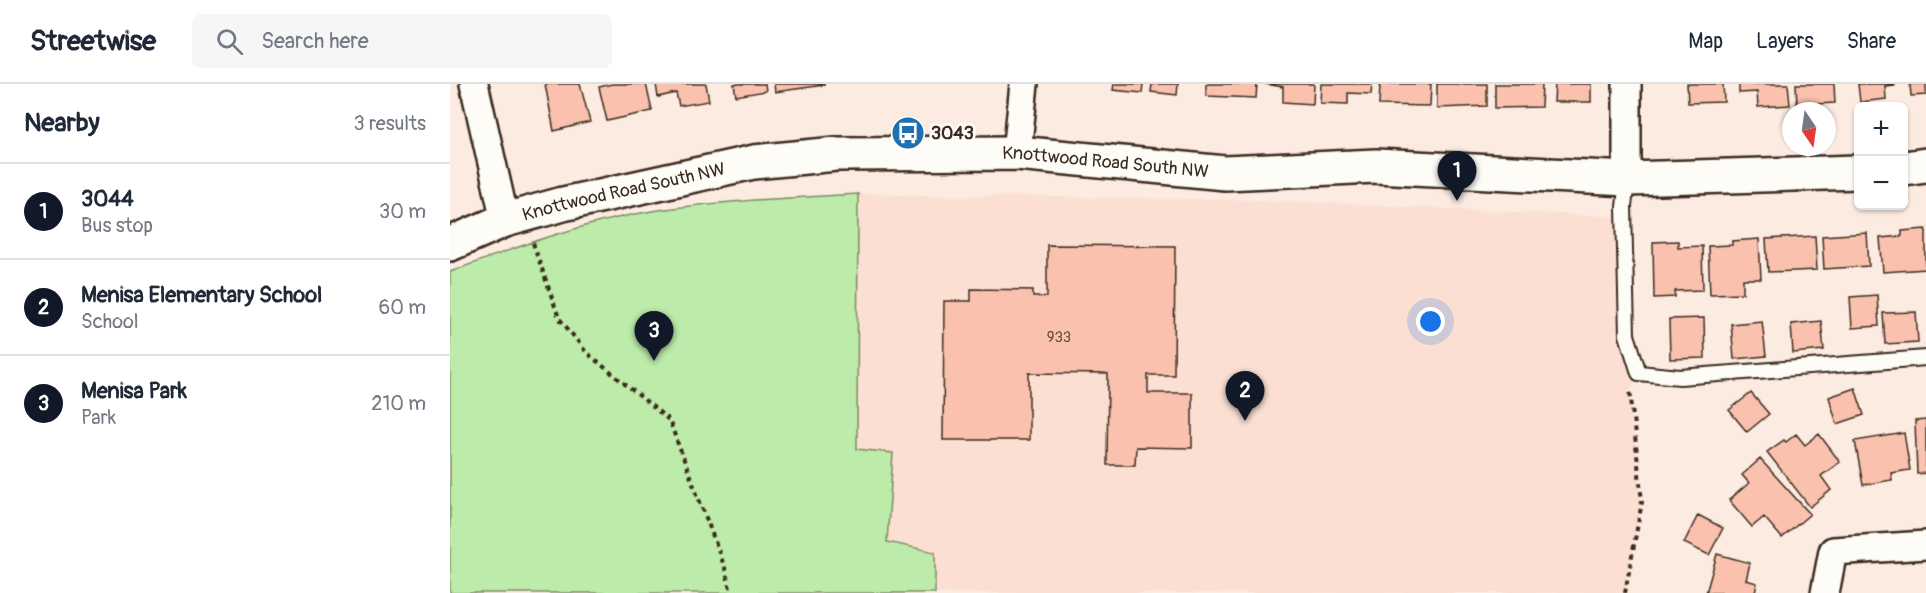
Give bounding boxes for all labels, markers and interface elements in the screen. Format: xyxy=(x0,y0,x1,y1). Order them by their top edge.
search box xyxy=(192,14,612,68)
text: Streetwise xyxy=(30,24,156,59)
icon: search xyxy=(213,25,246,58)
text: Search here xyxy=(261,27,369,55)
text: Map xyxy=(1688,28,1723,55)
text: Layers xyxy=(1756,28,1814,55)
text: Share xyxy=(1847,28,1896,55)
north arrow xyxy=(1782,102,1836,156)
map controls xyxy=(1854,102,1908,210)
button: + xyxy=(1854,102,1908,156)
text: Nearby xyxy=(24,107,100,139)
text: 3 results xyxy=(354,111,426,136)
bus stop icon: 3043 xyxy=(890,115,926,151)
place label: 3043 xyxy=(931,122,974,145)
street label: Knottwood Road South NW xyxy=(1002,142,1210,183)
pin: 1 xyxy=(1438,152,1476,201)
button: − xyxy=(1854,156,1908,210)
street label: Knottwood Road South NW xyxy=(520,158,727,227)
text: 3044 xyxy=(81,185,134,213)
text: 1 xyxy=(40,199,47,224)
text: 30 m xyxy=(379,199,426,224)
text: Bus stop xyxy=(81,213,153,238)
text: Menisa Elementary School xyxy=(81,281,322,309)
text: 2 xyxy=(38,295,49,320)
text: 60 m xyxy=(379,295,426,320)
your location xyxy=(1416,307,1445,336)
text: School xyxy=(81,309,138,334)
pin: 3 xyxy=(634,312,674,361)
house number: 933 xyxy=(1047,328,1071,347)
pin: 2 xyxy=(1226,372,1264,421)
text: Menisa Park xyxy=(81,377,187,405)
text: 3 xyxy=(38,391,49,416)
text: 210 m xyxy=(371,391,426,416)
text: Park xyxy=(81,405,116,430)

